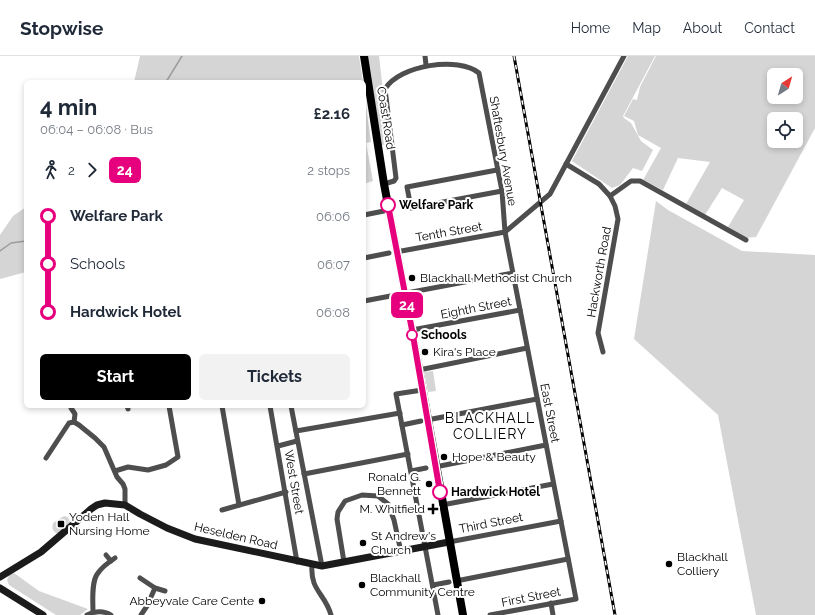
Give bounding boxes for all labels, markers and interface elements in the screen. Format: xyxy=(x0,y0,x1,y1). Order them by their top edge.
text: Stopwise xyxy=(20,17,103,39)
text: Home xyxy=(571,20,610,36)
text: Map xyxy=(632,20,661,36)
text: About xyxy=(683,20,722,36)
text: Contact xyxy=(744,20,795,36)
north arrow xyxy=(767,68,803,104)
map controls xyxy=(767,68,803,148)
street label: Coast Road xyxy=(374,86,398,150)
text: 4 min xyxy=(40,94,97,120)
street label: Shaftesbury Avenue xyxy=(486,95,520,207)
text: £2.16 xyxy=(313,105,350,123)
button: locate xyxy=(767,112,803,148)
text: 06:04 – 06:08 · Bus xyxy=(40,122,153,137)
icon: walk xyxy=(40,159,62,181)
icon: forward xyxy=(81,159,103,181)
text: 24 xyxy=(117,162,133,178)
text: 2 xyxy=(68,163,75,178)
text: 2 stops xyxy=(307,163,350,178)
marker: Welfare Park xyxy=(380,197,396,213)
place label: Welfare Park xyxy=(399,198,474,212)
text: Welfare Park xyxy=(70,207,163,225)
text: 06:06 xyxy=(316,209,350,224)
street label: Tenth Street xyxy=(415,219,483,245)
street label: Hackworth Road xyxy=(584,225,614,319)
text: Schools xyxy=(70,255,125,273)
text: 06:07 xyxy=(317,257,350,272)
place label: Blackhall Methodist Church xyxy=(420,271,572,285)
marker: Blackhall Methodist Church xyxy=(407,273,417,283)
line badge: 24 xyxy=(389,292,425,318)
street label: Eighth Street xyxy=(440,294,512,322)
text: 24 xyxy=(399,297,415,313)
text: Hardwick Hotel xyxy=(70,303,181,321)
text: 06:08 xyxy=(316,305,350,320)
place label: Schools xyxy=(421,328,467,342)
marker: Schools xyxy=(406,329,418,341)
place label: Kira's Place xyxy=(433,345,496,359)
marker: Kira's Place xyxy=(420,347,430,357)
button: Start xyxy=(40,354,191,400)
button: Tickets xyxy=(199,354,350,400)
street label: East Street xyxy=(537,382,563,444)
district label: BLACKHALL COLLIERY xyxy=(445,410,535,442)
street label: West Street xyxy=(281,449,307,515)
place label: Hope & Beauty xyxy=(452,450,536,464)
marker: Hope & Beauty xyxy=(439,452,449,462)
place label: Ronald G. Bennett xyxy=(368,470,421,498)
marker: Ronald G. Bennett xyxy=(424,479,434,489)
marker: Hardwick Hotel xyxy=(432,484,448,500)
place label: Hardwick Hotel xyxy=(451,485,540,499)
place label: M. Whitfield xyxy=(360,502,425,516)
marker: M. Whitfield xyxy=(428,504,438,514)
place label: Yoden Hall Nursing Home xyxy=(69,510,149,538)
street label: Third Street xyxy=(458,510,524,536)
marker: Yoden Hall Nursing Home xyxy=(56,519,66,529)
street label: Heselden Road xyxy=(193,520,279,552)
place label: St Andrew's Church xyxy=(371,529,436,557)
marker: St Andrew's Church xyxy=(358,538,368,548)
place label: Blackhall Colliery xyxy=(677,550,729,578)
marker: Blackhall Colliery xyxy=(664,559,674,569)
place label: Blackhall Community Centre xyxy=(370,571,475,599)
marker: Blackhall Community Centre xyxy=(357,580,367,590)
street label: First Street xyxy=(500,584,562,610)
place label: Abbeyvale Care Cente xyxy=(129,594,254,608)
marker: Abbeyvale Care Cente xyxy=(257,596,267,606)

